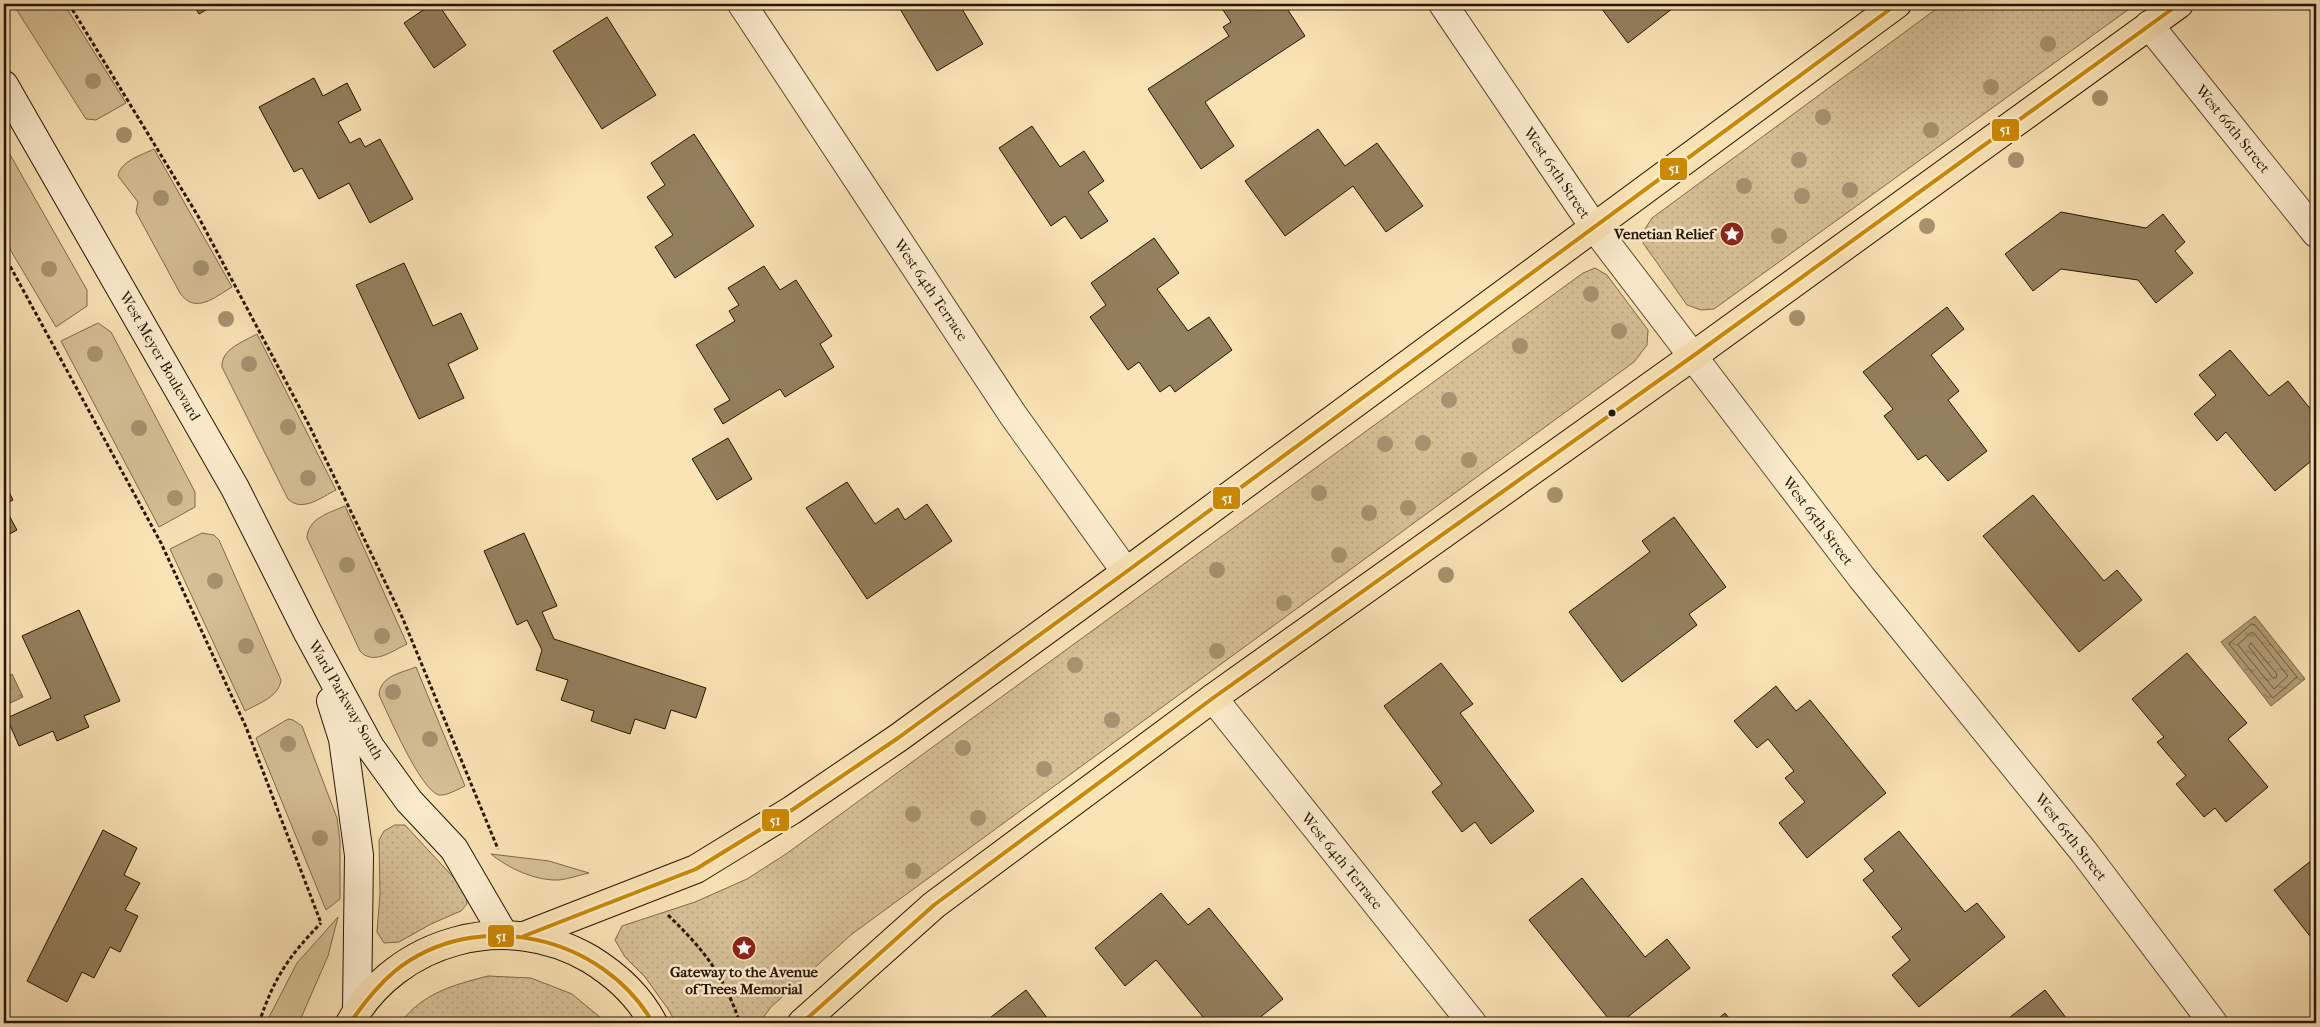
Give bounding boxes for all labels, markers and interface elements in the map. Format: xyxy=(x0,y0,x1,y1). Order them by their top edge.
street label: West 66th Street xyxy=(2191,81,2274,177)
line badge: 51 xyxy=(1991,118,2020,142)
text: 51 xyxy=(1999,121,2011,138)
street label: West 65th Street xyxy=(1519,123,1595,223)
line badge: 51 xyxy=(1659,157,1688,181)
text: 51 xyxy=(1668,160,1680,177)
place icon: Venetian Relief xyxy=(1719,221,1745,247)
place label: Venetian Relief xyxy=(1613,225,1718,243)
street label: West 64th Terrace xyxy=(890,235,972,345)
street label: West Meyer Boulevard xyxy=(115,287,205,425)
unlabelled marker xyxy=(1607,408,1617,418)
street label: West 65th Street xyxy=(1778,472,1858,569)
line badge: 51 xyxy=(1212,486,1241,510)
text: 51 xyxy=(1221,490,1233,507)
street label: Ward Parkway South xyxy=(304,636,388,763)
street label: West 65th Street xyxy=(2031,789,2111,885)
line badge: 51 xyxy=(761,808,790,832)
street label: West 64th Terrace xyxy=(1297,808,1387,913)
text: 51 xyxy=(769,812,781,829)
line badge: 51 xyxy=(487,924,515,948)
text: 51 xyxy=(495,928,507,945)
place icon: Gateway to the Avenue of Trees Memorial xyxy=(731,935,757,961)
place label: Gateway to the Avenue of Trees Memorial xyxy=(670,963,819,998)

